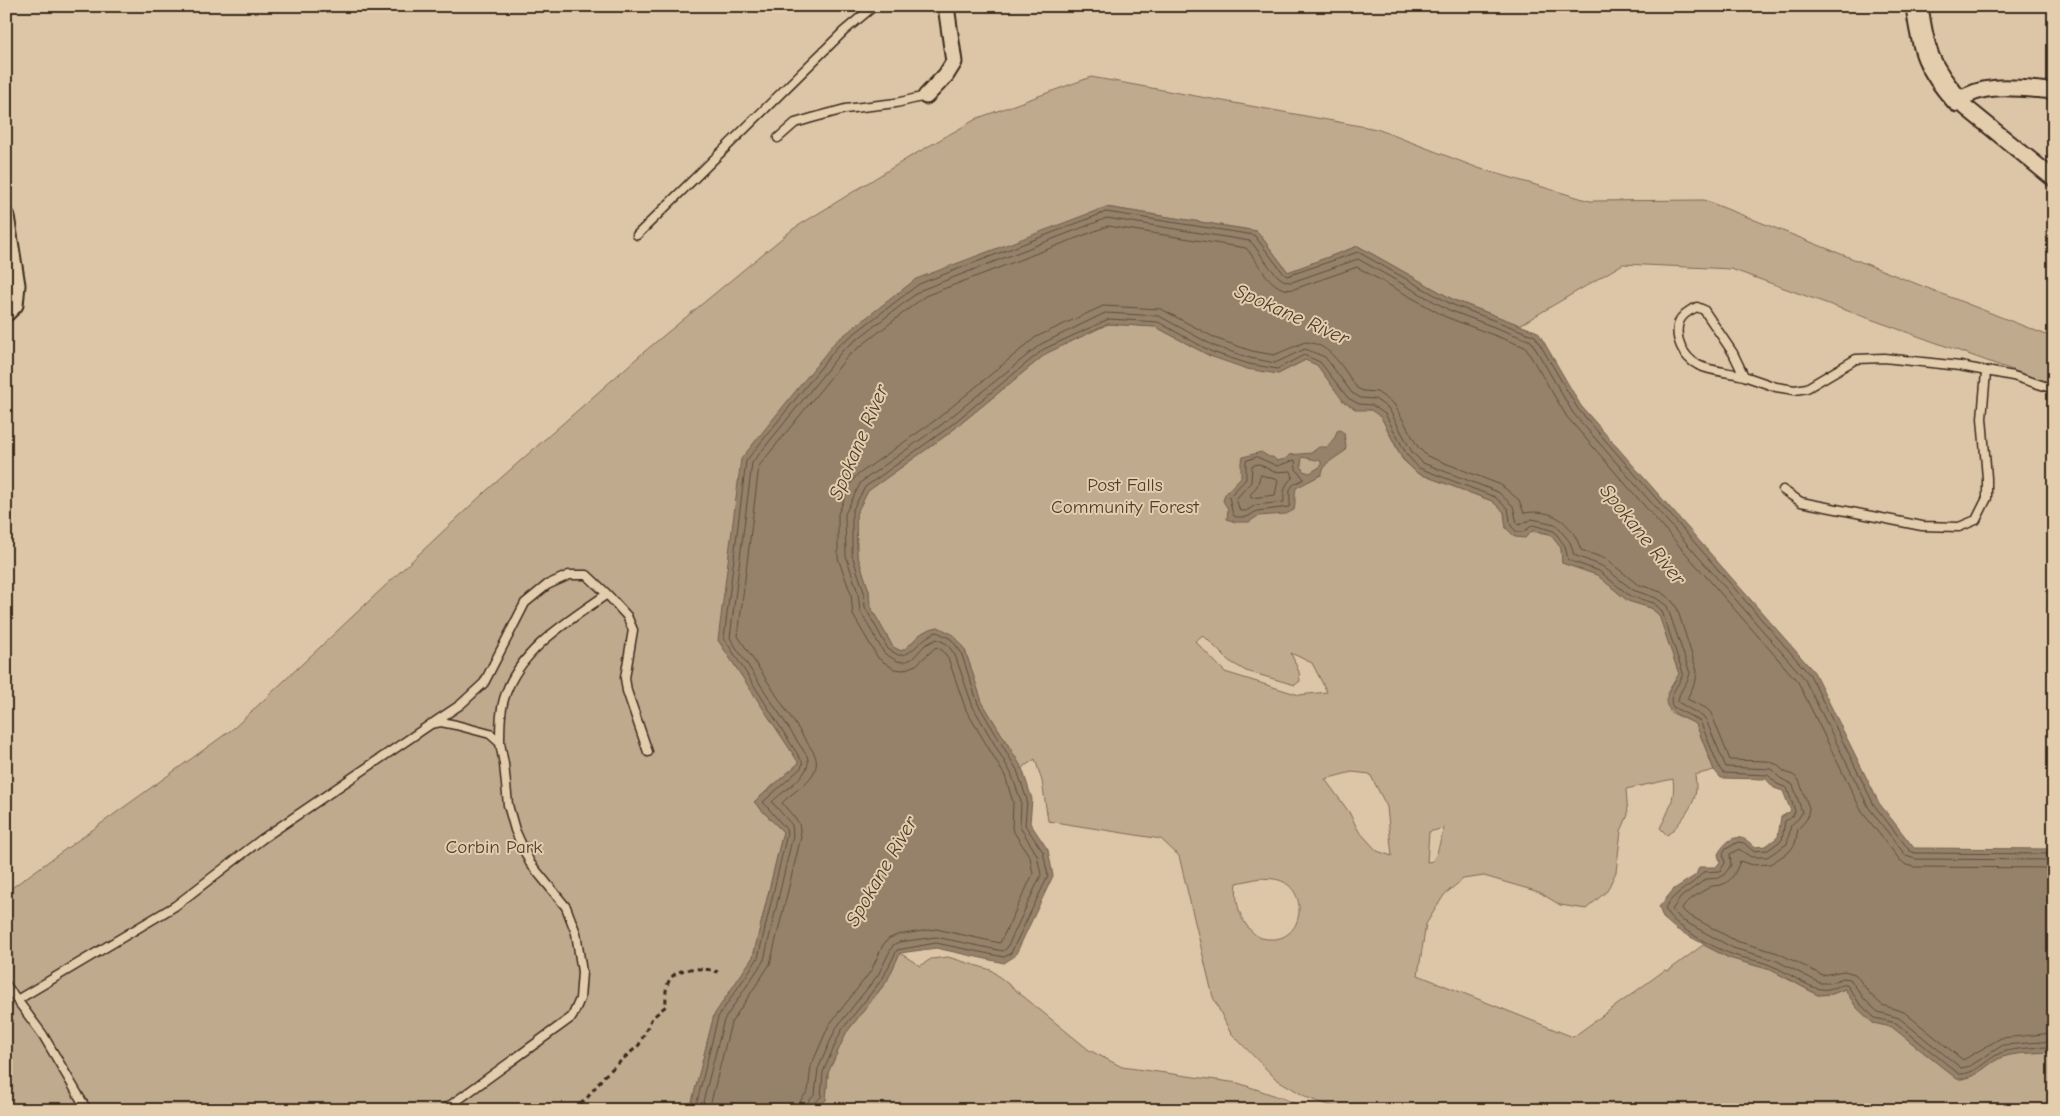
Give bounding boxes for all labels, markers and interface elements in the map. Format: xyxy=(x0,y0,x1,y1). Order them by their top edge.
water label: Spokane River xyxy=(1231,279,1354,350)
water label: Spokane River xyxy=(824,380,893,503)
park label: Post Falls Community Forest xyxy=(1051,474,1200,518)
water label: Spokane River xyxy=(1595,479,1691,590)
water label: Spokane River xyxy=(841,811,923,930)
park label: Corbin Park xyxy=(446,836,543,858)

